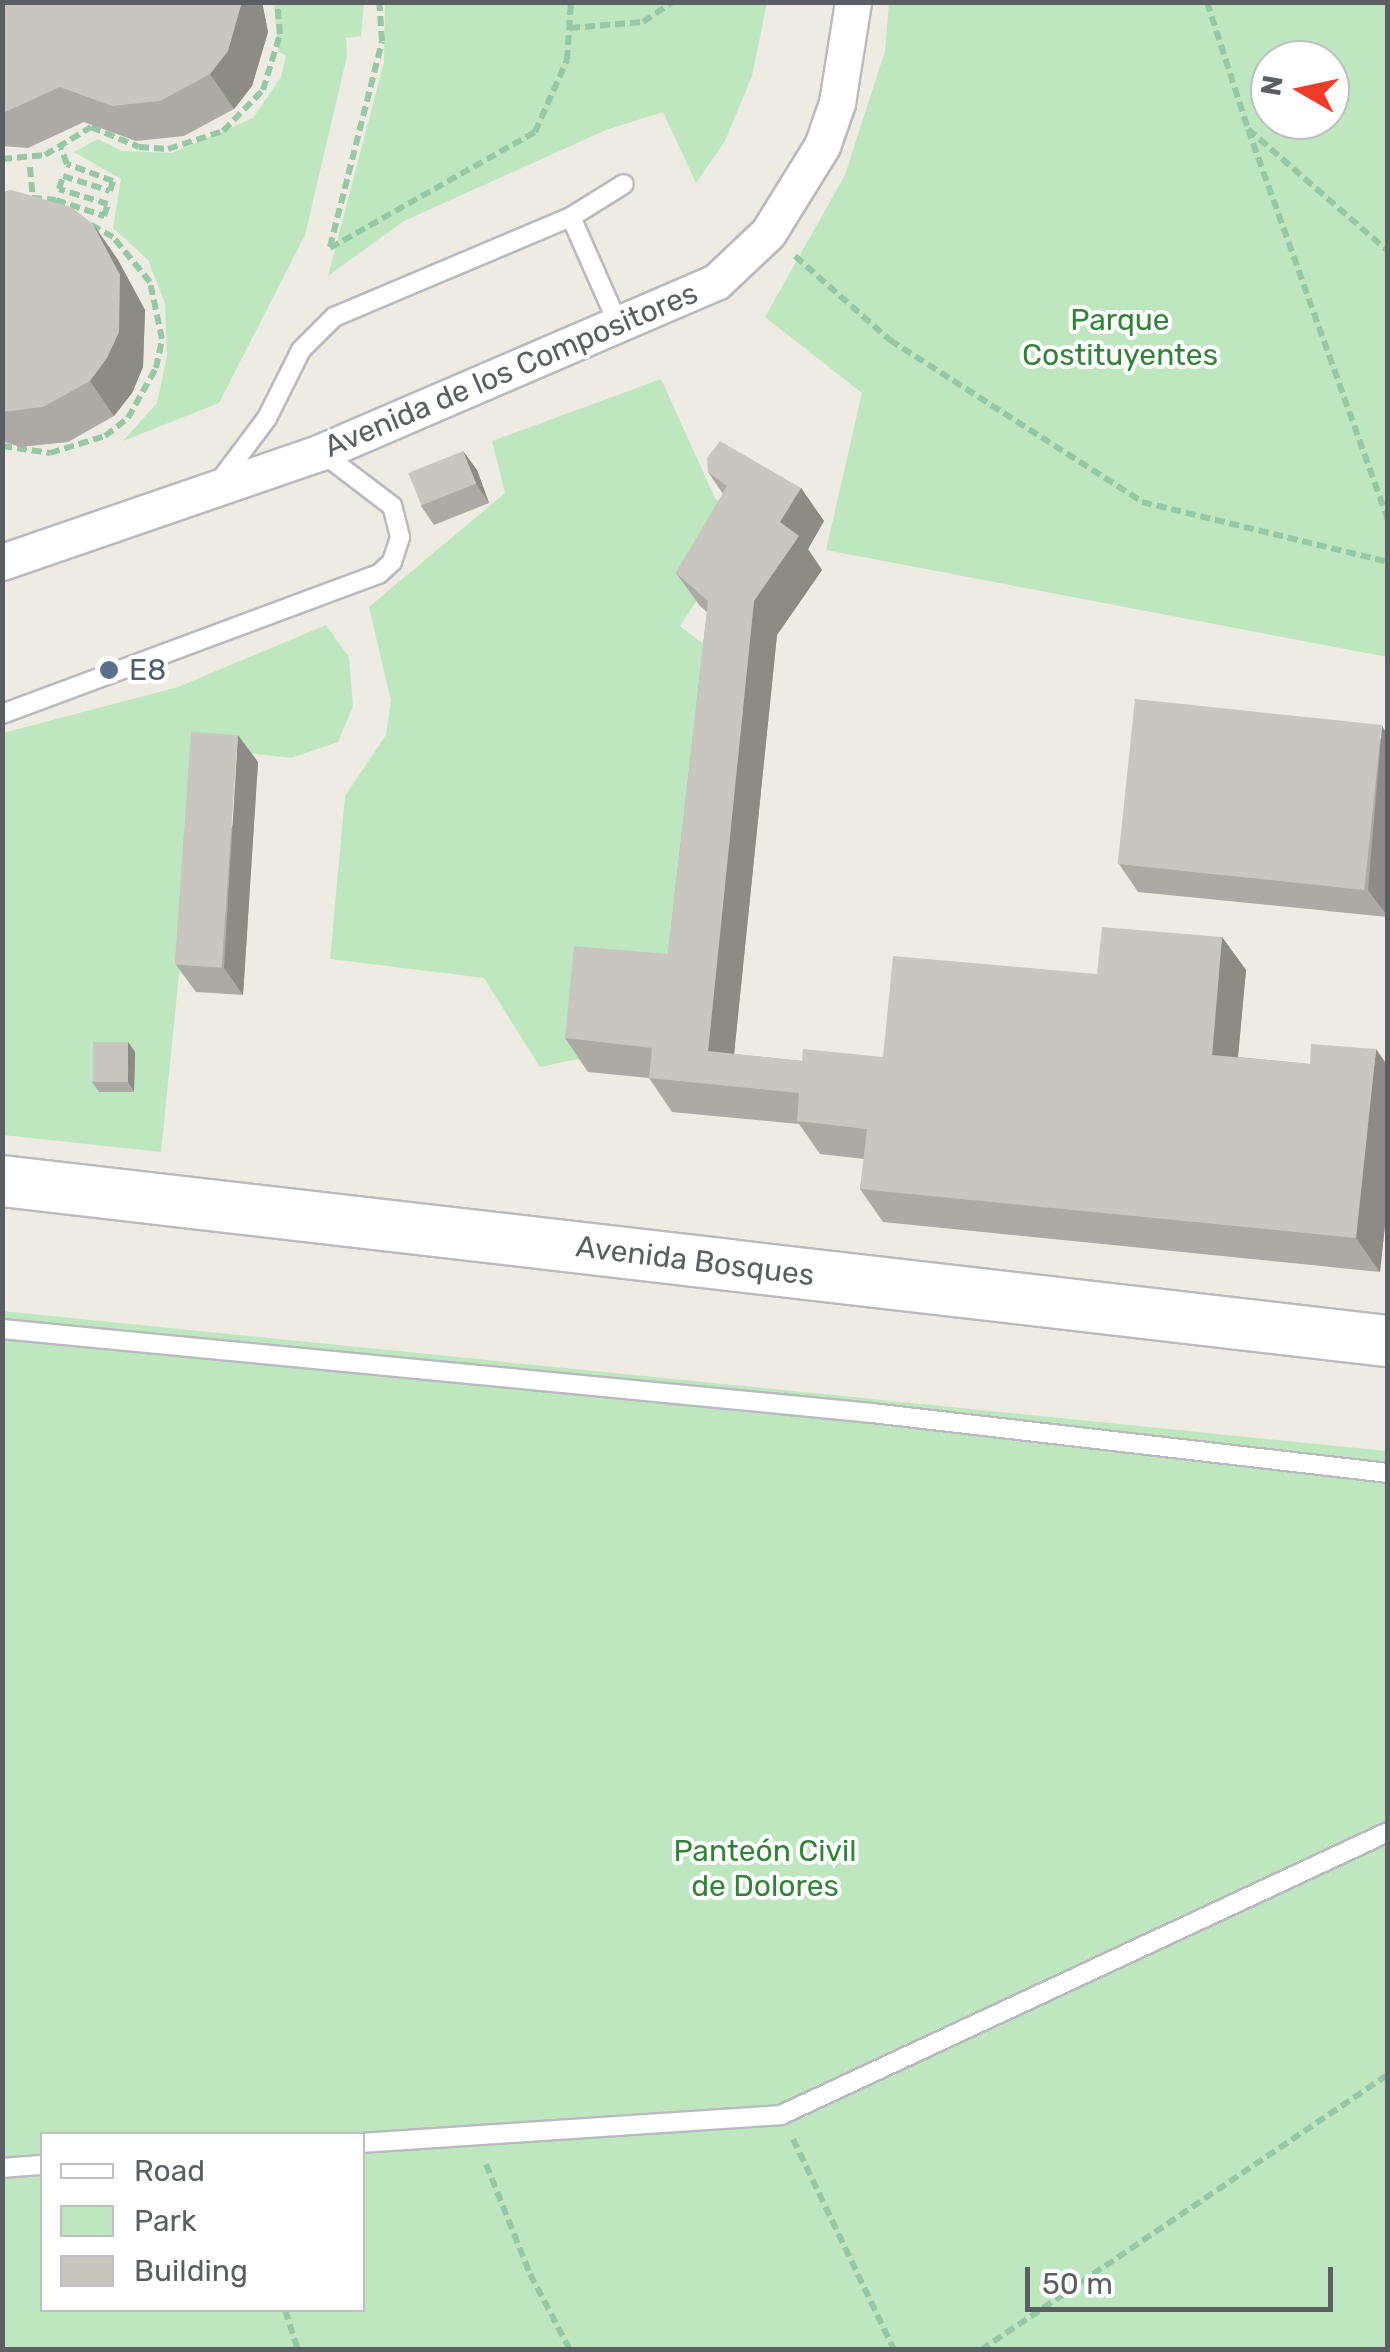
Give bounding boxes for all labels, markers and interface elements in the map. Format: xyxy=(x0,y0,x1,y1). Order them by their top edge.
north arrow xyxy=(1250,40,1350,140)
text: N xyxy=(1254,73,1290,98)
street label: Avenida de los Compositores xyxy=(319,275,703,465)
park label: Parque Costituyentes xyxy=(1022,302,1218,372)
place label: E8 xyxy=(129,652,166,688)
marker: E8 xyxy=(98,659,120,681)
street label: Avenida Bosques xyxy=(574,1229,816,1293)
park label: Panteón Civil de Dolores xyxy=(673,1833,857,1904)
legend xyxy=(40,2132,365,2312)
text: Road xyxy=(134,2153,205,2189)
text: Park xyxy=(134,2203,196,2239)
scale bar xyxy=(1030,2247,1338,2309)
text: Building xyxy=(134,2253,248,2289)
text: 50 m xyxy=(1042,2266,1113,2302)

